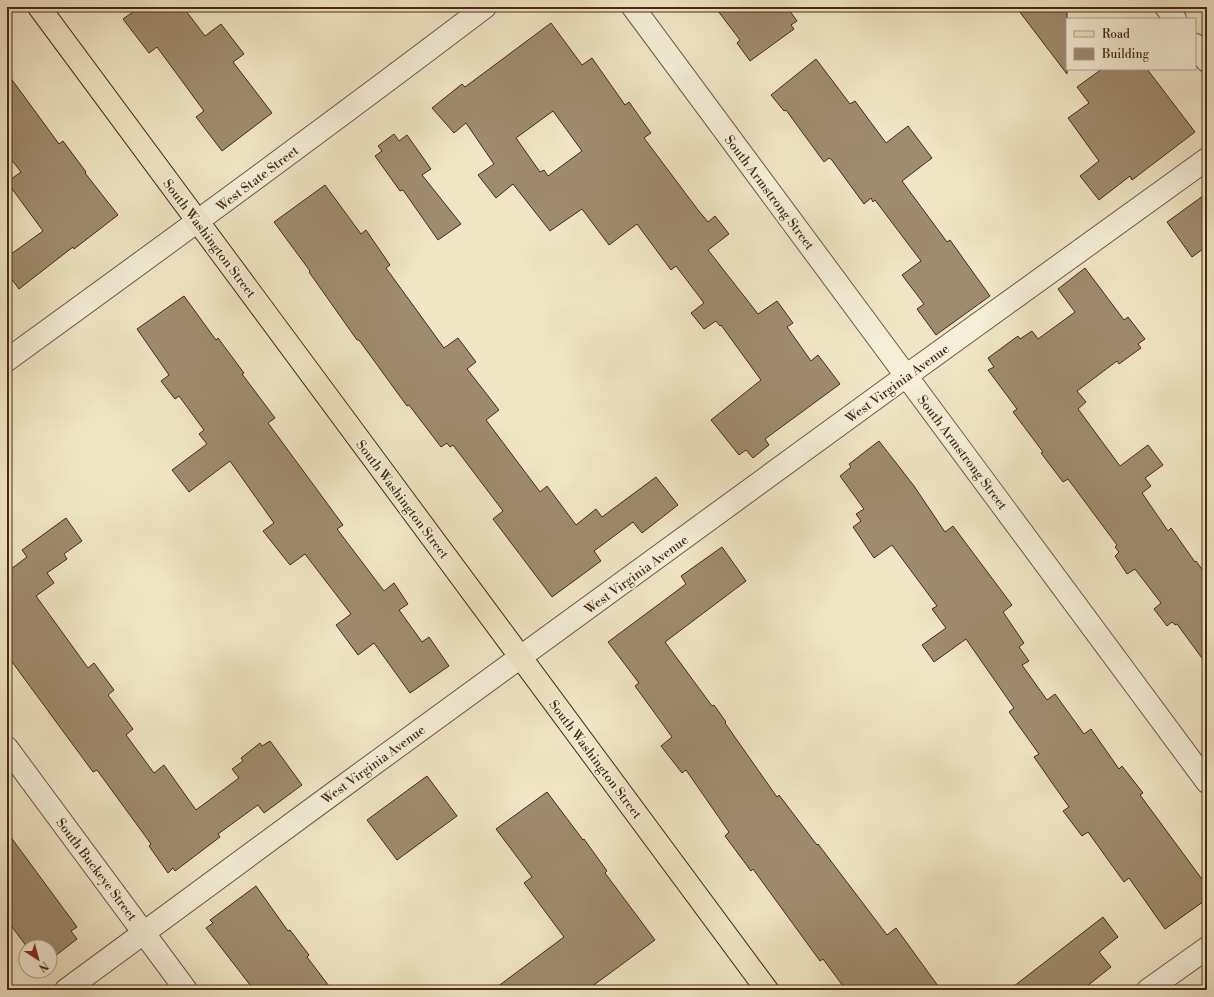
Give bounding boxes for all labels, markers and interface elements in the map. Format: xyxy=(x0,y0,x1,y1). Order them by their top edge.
legend xyxy=(1066,18,1196,70)
text: Road xyxy=(1102,27,1130,42)
text: Building xyxy=(1101,47,1150,62)
street label: South Armstrong Street xyxy=(721,132,818,253)
street label: West State Street xyxy=(213,143,302,215)
street label: South Washington Street xyxy=(159,176,259,301)
street label: West Virginia Avenue xyxy=(842,341,953,427)
street label: South Armstrong Street xyxy=(914,392,1011,513)
street label: South Washington Street xyxy=(352,437,452,562)
street label: West Virginia Avenue xyxy=(581,532,692,618)
street label: South Washington Street xyxy=(545,697,645,822)
street label: West Virginia Avenue xyxy=(318,722,429,808)
street label: South Buckeye Street xyxy=(52,815,140,924)
north arrow xyxy=(18,939,58,979)
text: N xyxy=(35,958,51,975)

